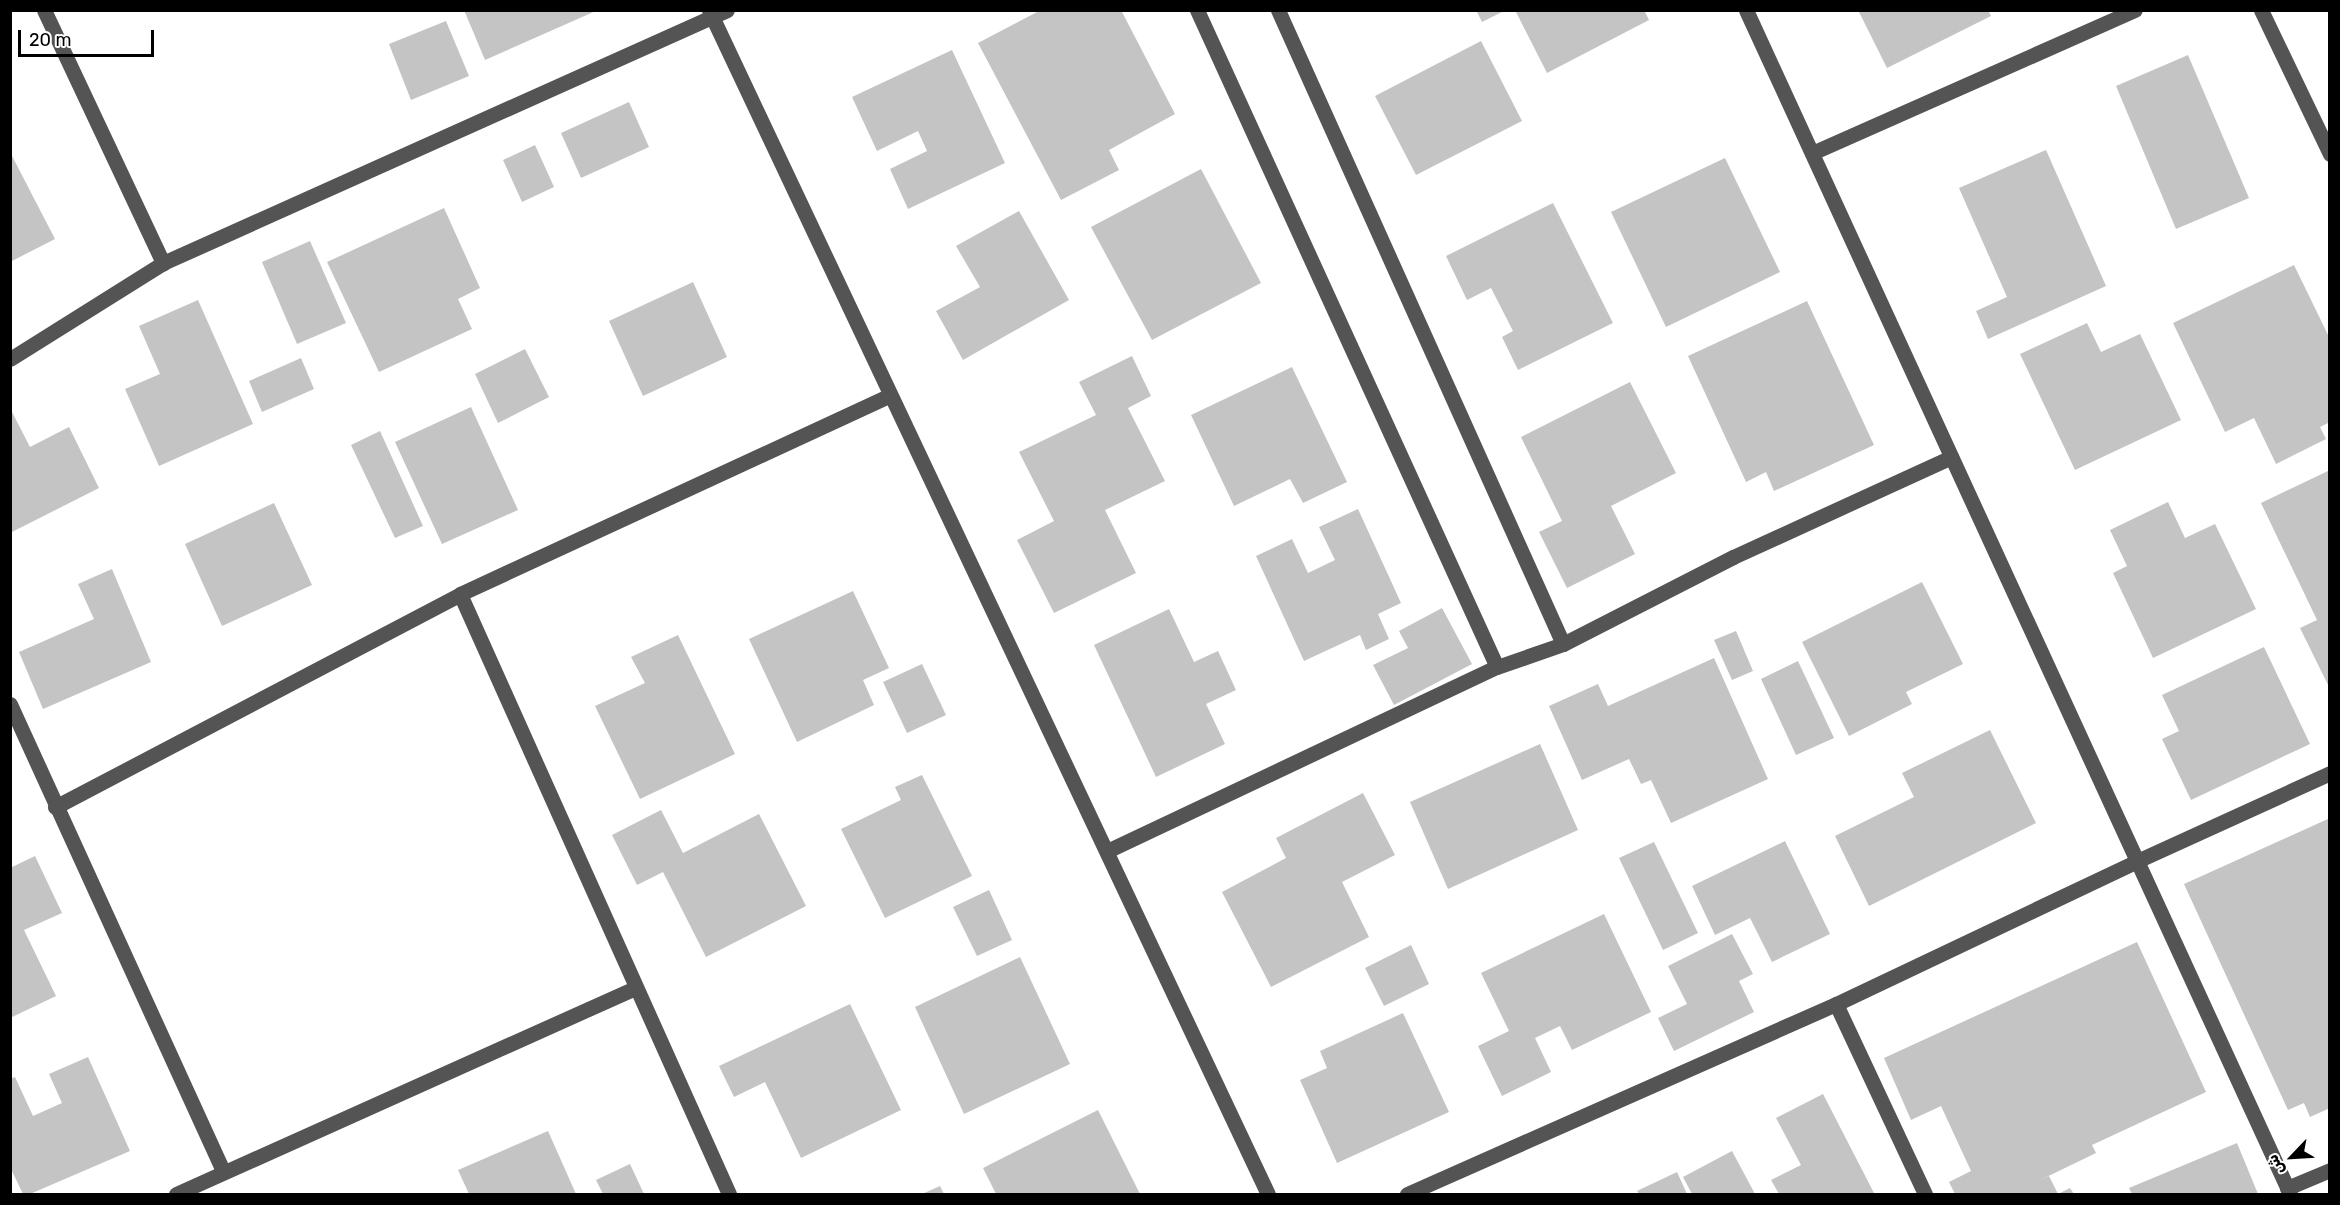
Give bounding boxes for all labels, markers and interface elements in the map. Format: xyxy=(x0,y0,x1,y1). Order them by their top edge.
scale bar xyxy=(21,18,158,56)
text: 20 m xyxy=(29,29,71,51)
north arrow xyxy=(2262,1127,2322,1187)
text: ش xyxy=(2262,1152,2288,1178)

